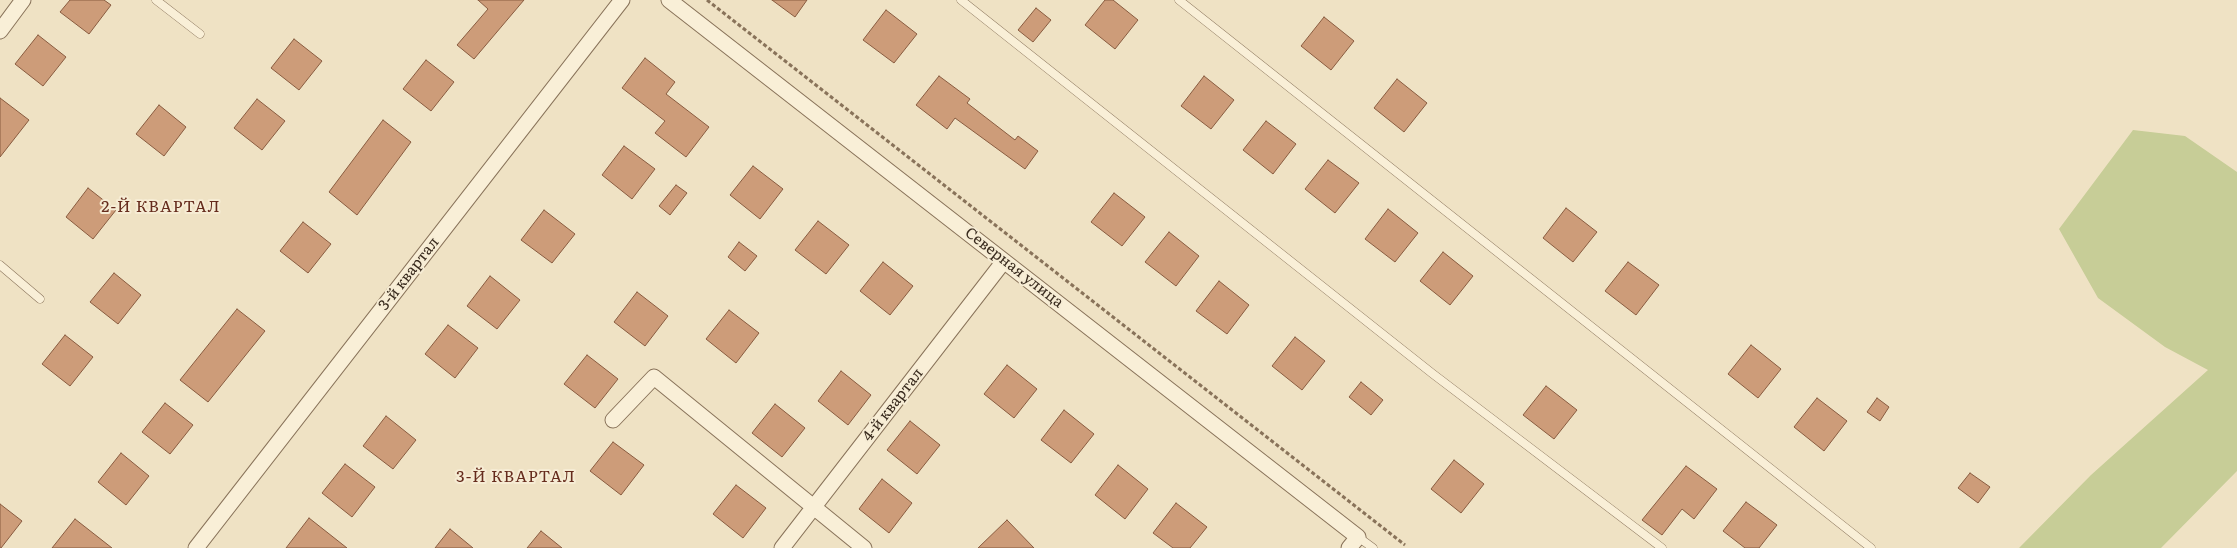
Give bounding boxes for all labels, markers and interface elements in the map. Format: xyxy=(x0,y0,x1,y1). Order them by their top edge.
district label: 2-Й КВАРТАЛ xyxy=(100,197,222,217)
street label: Северная улица xyxy=(961,224,1067,312)
street label: 3-й квартал xyxy=(375,234,443,314)
street label: 4-й квартал xyxy=(859,365,927,445)
district label: 3-Й КВАРТАЛ xyxy=(455,467,577,487)

